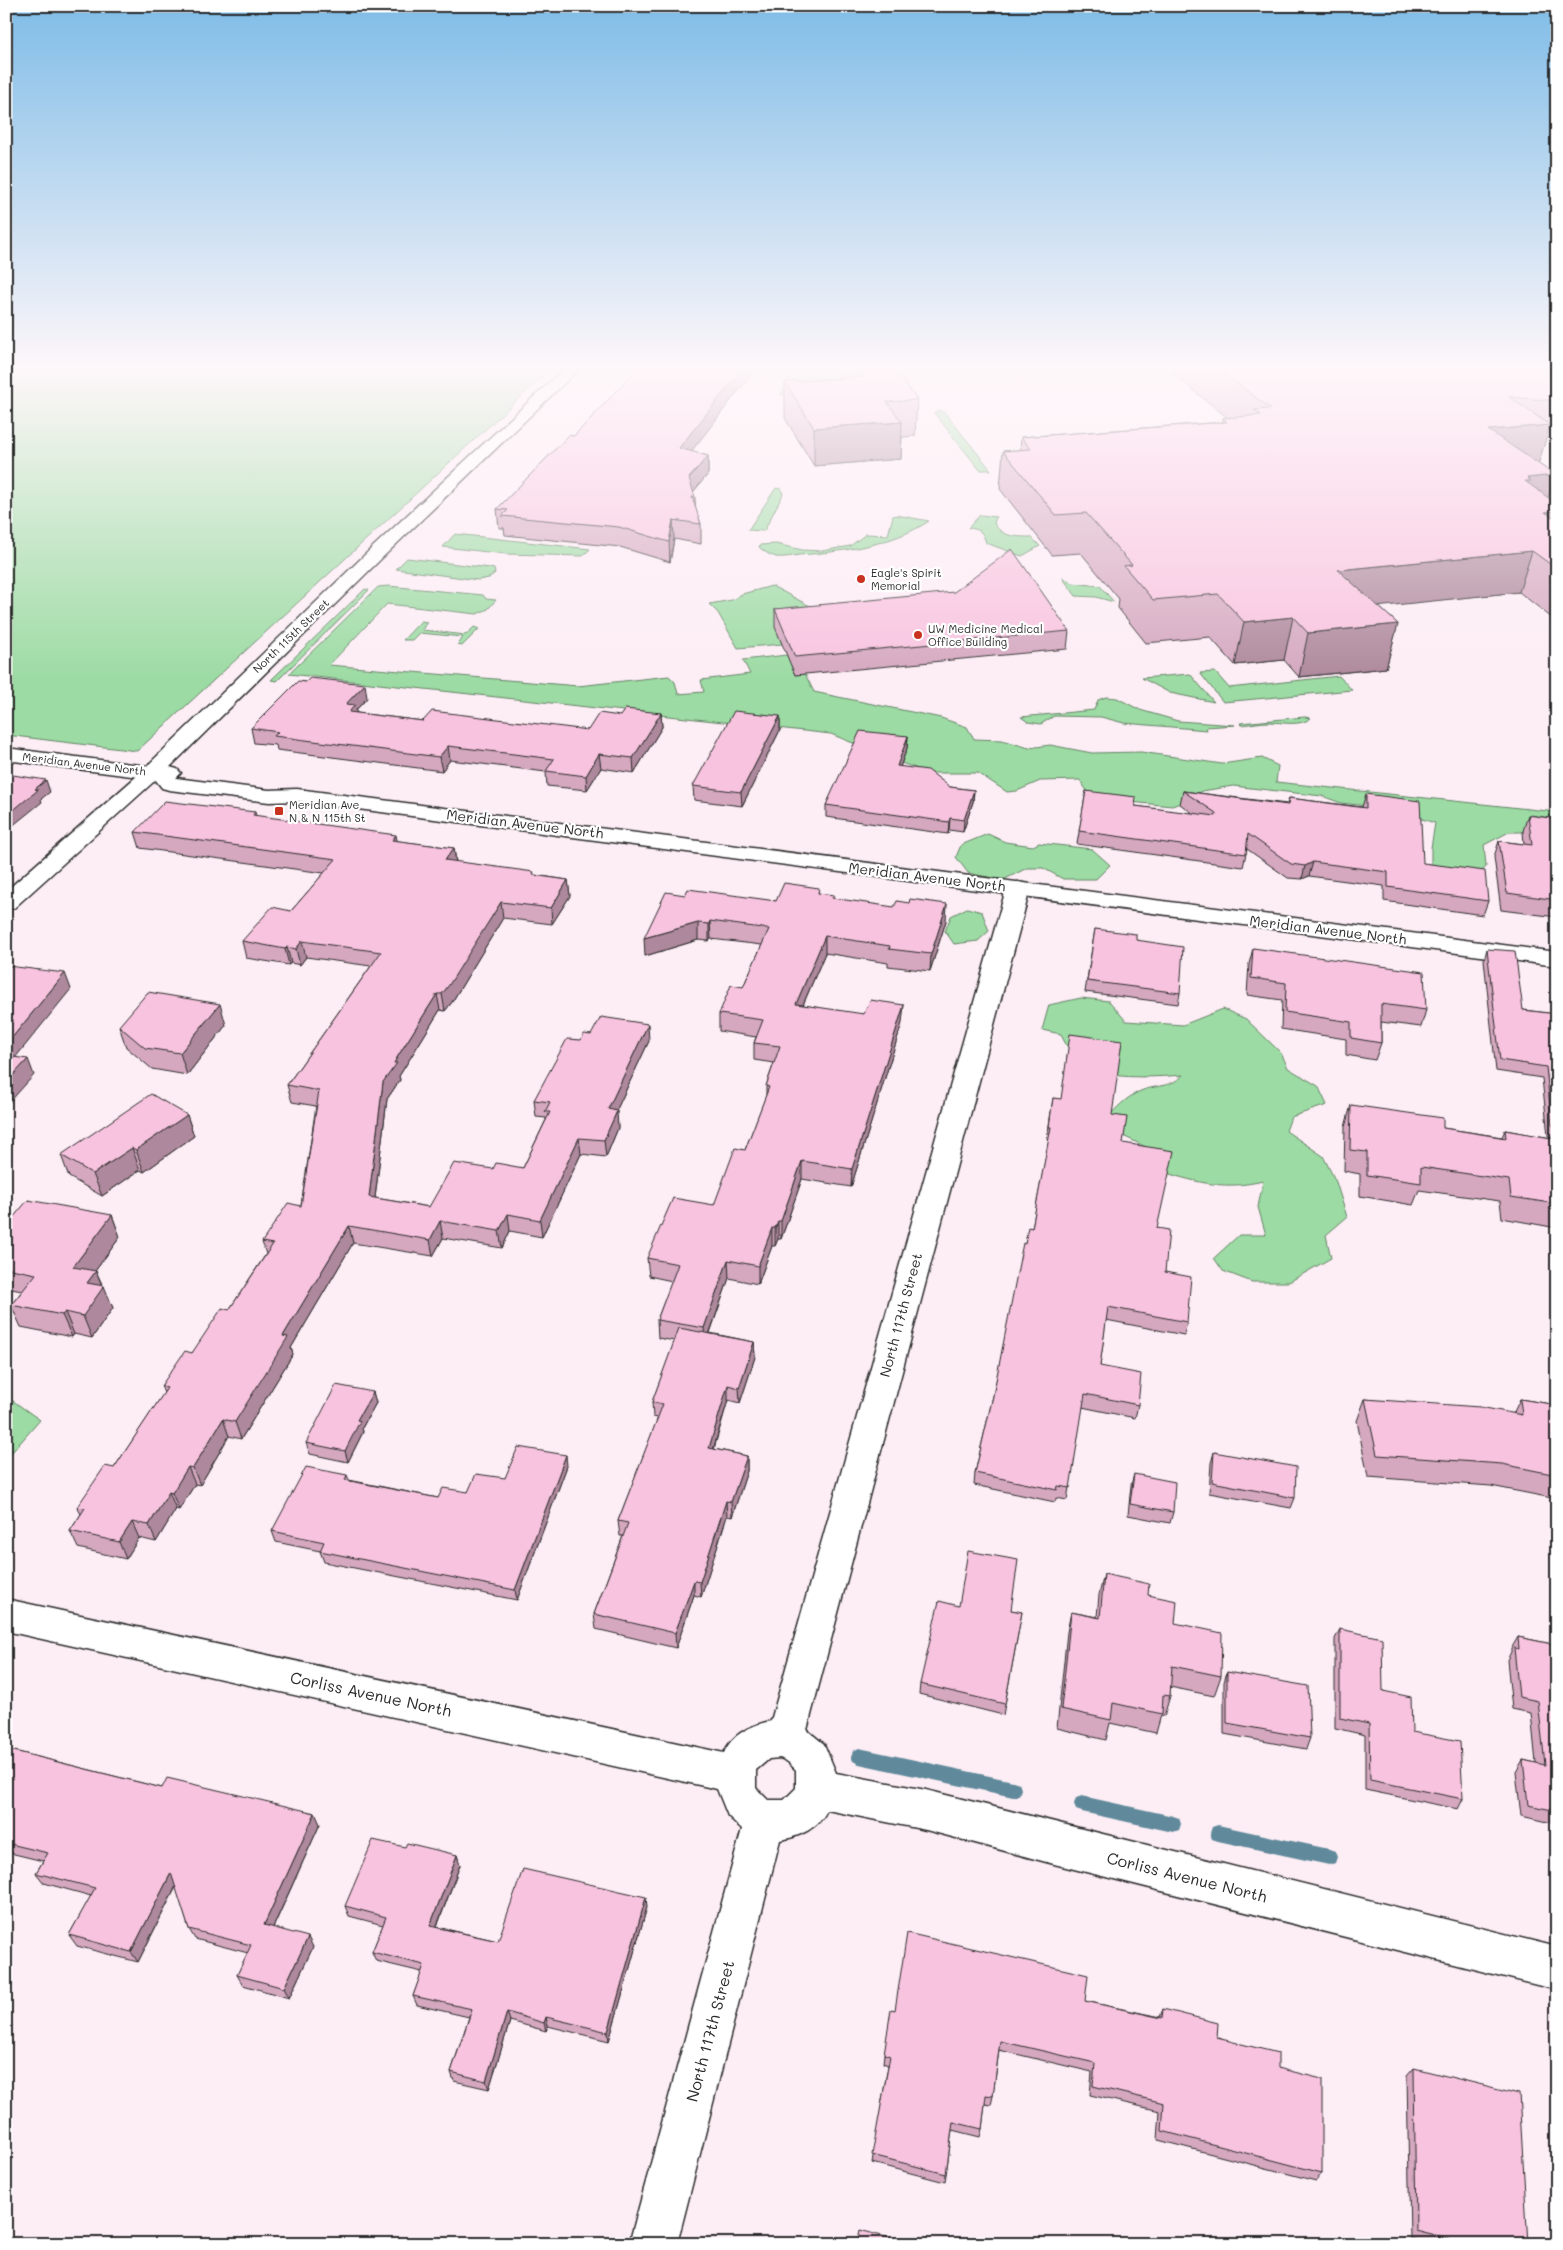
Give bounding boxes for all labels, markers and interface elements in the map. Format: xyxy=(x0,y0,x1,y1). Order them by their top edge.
place label: Eagle's Spirit Memorial xyxy=(871,565,942,593)
marker: Eagle's Spirit Memorial xyxy=(855,573,867,585)
street label: North 115th Street xyxy=(249,595,332,676)
place label: UW Medicine Medical Office Building xyxy=(928,621,1043,649)
marker: UW Medicine Medical Office Building xyxy=(912,629,924,641)
street label: Meridian Avenue North xyxy=(22,748,147,779)
place label: Meridian Ave N & N 115th St xyxy=(289,797,366,825)
street label: Meridian Avenue North xyxy=(446,804,605,843)
marker: Meridian Ave N & N 115th St xyxy=(273,805,285,817)
street label: Meridian Avenue North xyxy=(848,857,1007,896)
street label: Meridian Avenue North xyxy=(1249,910,1408,949)
street label: North 117th Street xyxy=(875,1251,926,1379)
street label: Corliss Avenue North xyxy=(289,1666,454,1721)
street label: Corliss Avenue North xyxy=(1105,1846,1269,1907)
street label: North 117th Street xyxy=(681,1958,739,2104)

